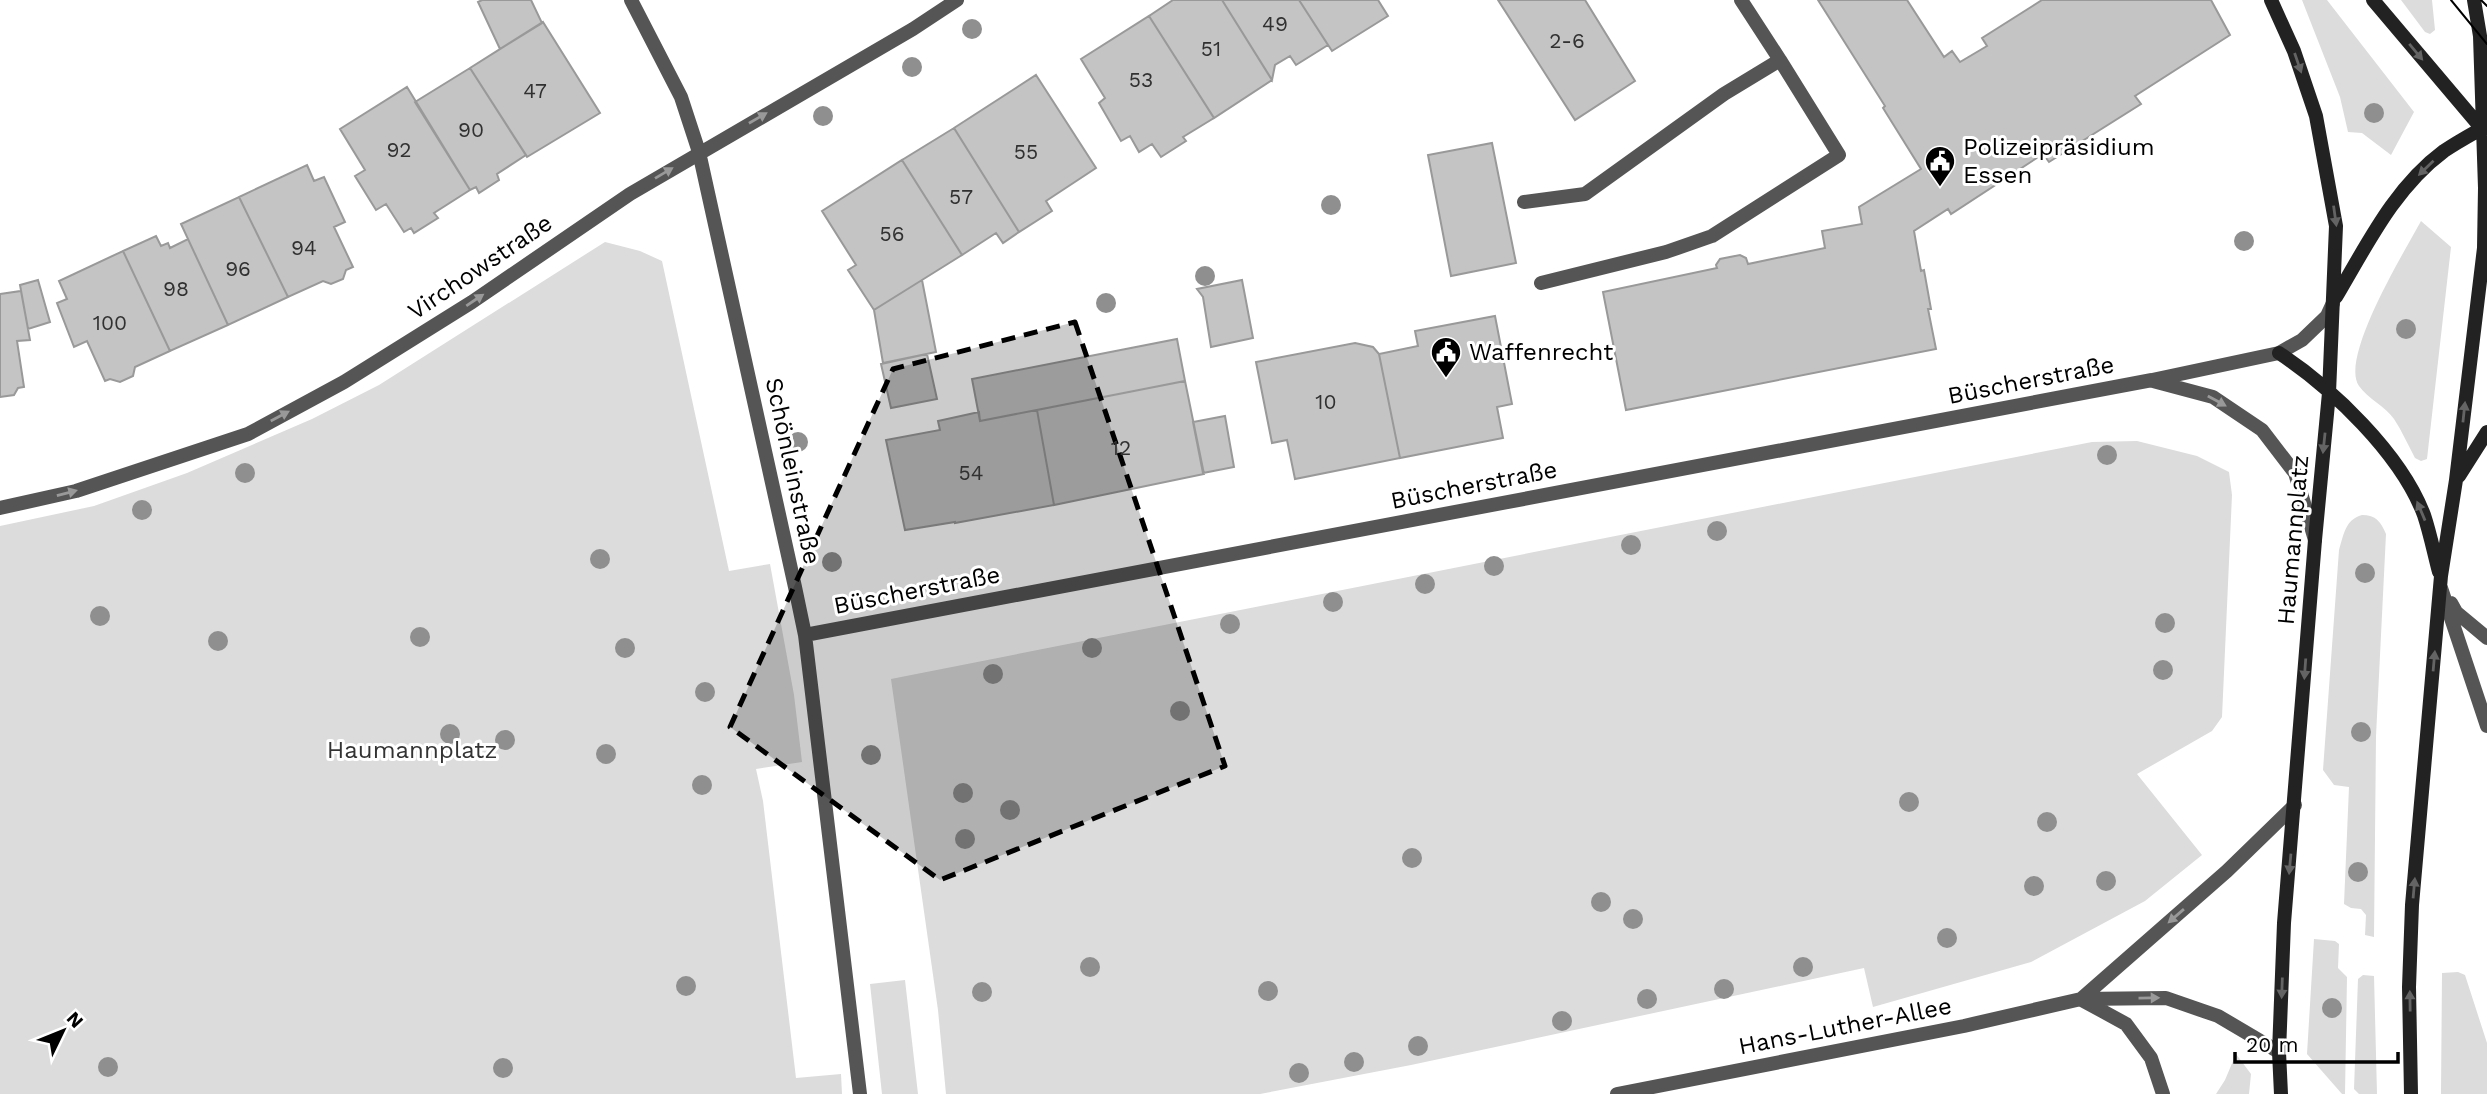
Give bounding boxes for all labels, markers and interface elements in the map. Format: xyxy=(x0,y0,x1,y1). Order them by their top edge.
house number: 49 xyxy=(1262,11,1288,36)
house number: 2-6 xyxy=(1549,28,1585,53)
house number: 51 xyxy=(1201,36,1221,61)
one-way arrow xyxy=(2409,43,2424,61)
one-way arrow xyxy=(2293,52,2304,73)
house number: 53 xyxy=(1129,67,1153,92)
house number: 47 xyxy=(523,78,547,103)
one-way arrow xyxy=(749,112,768,124)
house number: 90 xyxy=(458,117,484,142)
place label: Polizeipräsidium Essen xyxy=(1963,133,2155,189)
house number: 92 xyxy=(386,137,412,162)
house number: 55 xyxy=(1014,139,1038,164)
public building icon: Polizeipräsidium Essen xyxy=(1923,144,1957,188)
one-way arrow xyxy=(2418,159,2435,175)
one-way arrow xyxy=(655,167,674,179)
house number: 57 xyxy=(949,184,973,209)
one-way arrow xyxy=(2329,205,2340,227)
street label: Virchowstraße xyxy=(403,208,557,326)
house number: 56 xyxy=(880,221,905,246)
house number: 94 xyxy=(291,235,317,260)
house number: 96 xyxy=(225,256,251,281)
house number: 98 xyxy=(163,276,189,301)
one-way arrow xyxy=(466,294,485,307)
house number: 100 xyxy=(93,310,127,335)
public building icon: Waffenrecht xyxy=(1429,335,1463,379)
place label: Waffenrecht xyxy=(1469,338,1613,366)
street label: Büscherstraße xyxy=(1945,350,2117,410)
street label: Schönleinstraße xyxy=(760,375,826,567)
house number: 10 xyxy=(1315,389,1337,414)
one-way arrow xyxy=(2207,395,2226,407)
one-way arrow xyxy=(2459,401,2470,423)
one-way arrow xyxy=(270,410,290,422)
one-way arrow xyxy=(2318,432,2329,454)
house number: 12 xyxy=(1111,435,1131,460)
street label: Haumannplatz xyxy=(2272,454,2314,626)
street label: Büscherstraße xyxy=(1388,455,1560,515)
house number: 54 xyxy=(958,460,984,485)
one-way arrow xyxy=(56,487,78,498)
one-way arrow xyxy=(2415,501,2427,521)
street label: Büscherstraße xyxy=(831,560,1003,620)
one-way arrow xyxy=(2429,650,2440,672)
one-way arrow xyxy=(2299,658,2310,680)
park label: Haumannplatz xyxy=(327,736,497,764)
one-way arrow xyxy=(2284,853,2295,875)
one-way arrow xyxy=(2409,877,2420,899)
one-way arrow xyxy=(2167,908,2184,923)
one-way arrow xyxy=(2276,977,2287,999)
one-way arrow xyxy=(2404,990,2415,1012)
street label: Hans-Luther-Allee xyxy=(1736,992,1954,1060)
one-way arrow xyxy=(2138,992,2160,1004)
north arrow xyxy=(28,996,98,1066)
text: N xyxy=(62,1007,88,1033)
scale bar xyxy=(2235,1020,2398,1064)
text: 20 m xyxy=(2246,1032,2298,1057)

